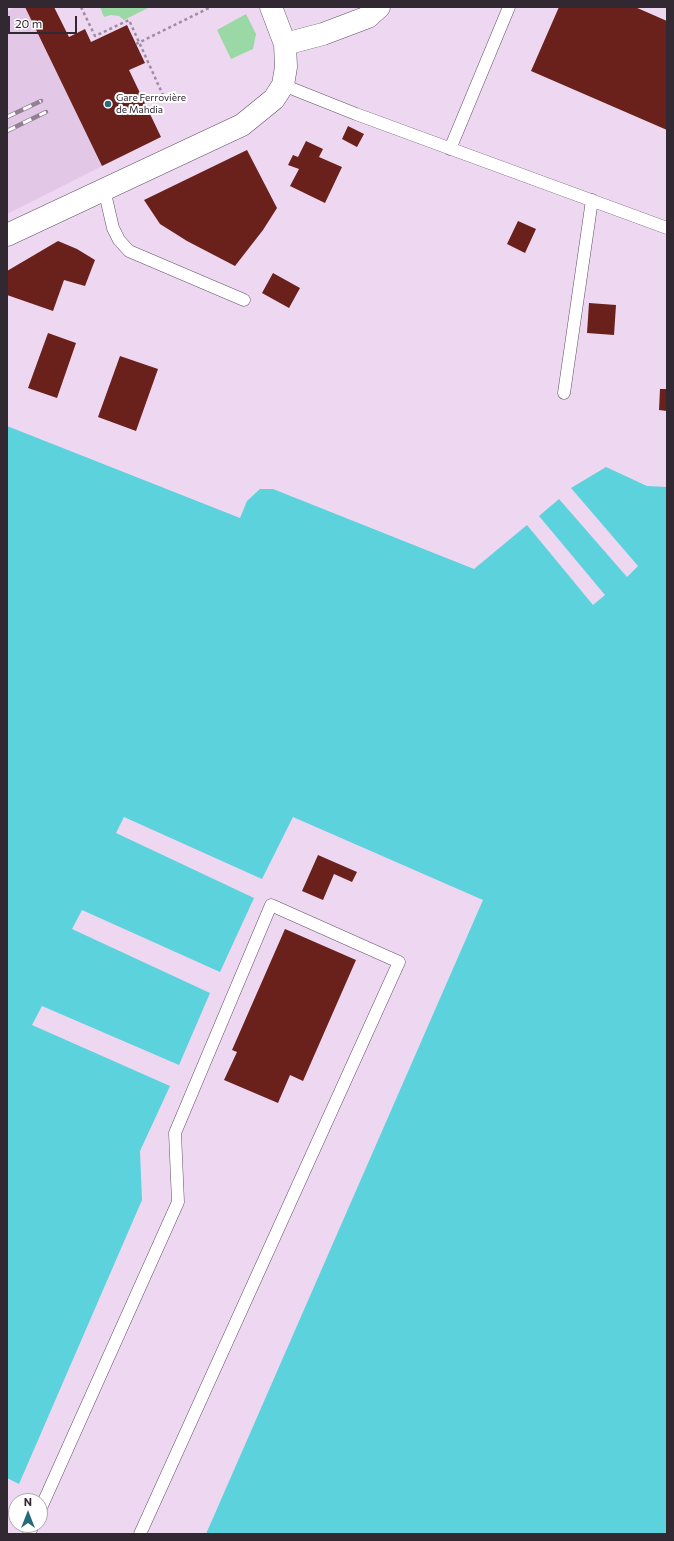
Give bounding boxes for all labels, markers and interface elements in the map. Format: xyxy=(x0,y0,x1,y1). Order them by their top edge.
scale bar xyxy=(10,8,79,34)
text: 20 m xyxy=(15,16,42,30)
place label: Gare Ferrovière de Mahdia xyxy=(116,92,186,116)
marker: Gare Ferrovière de Mahdia xyxy=(103,99,113,109)
north arrow xyxy=(8,1493,48,1533)
text: N xyxy=(24,1495,32,1508)

